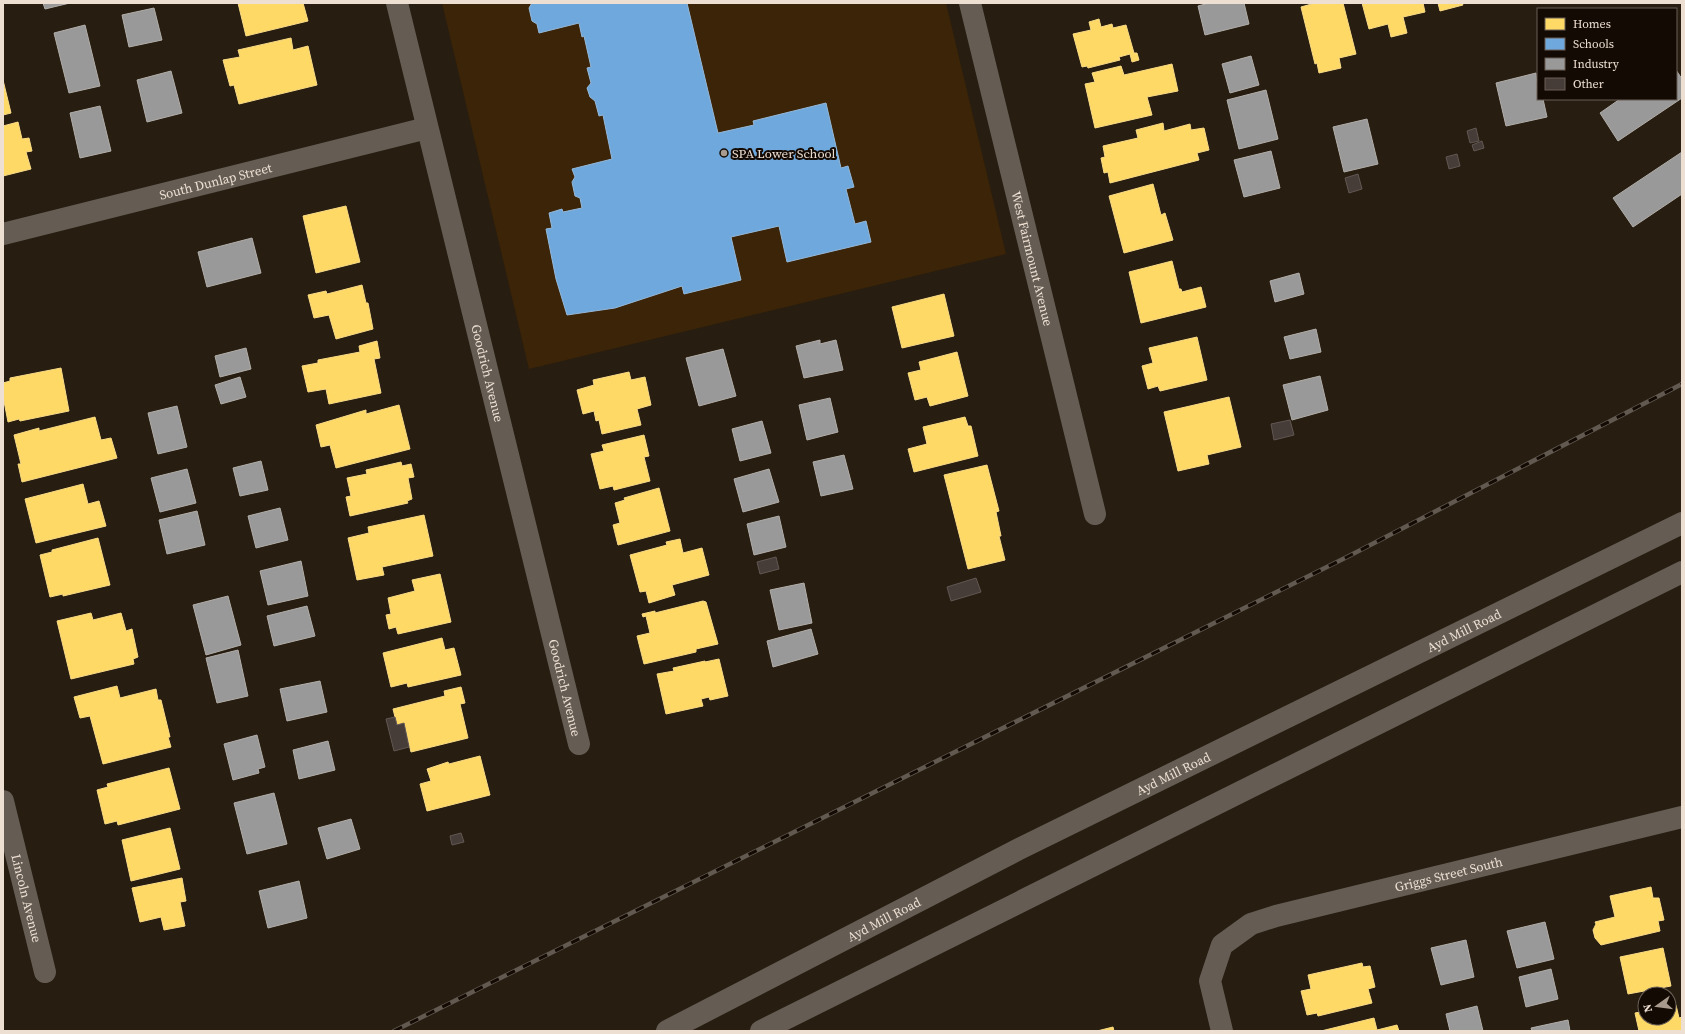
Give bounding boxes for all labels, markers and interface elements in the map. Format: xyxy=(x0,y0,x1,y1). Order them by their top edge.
legend xyxy=(1537,8,1677,100)
text: Homes xyxy=(1573,16,1611,32)
text: Schools xyxy=(1573,36,1614,52)
text: Industry xyxy=(1573,56,1620,72)
text: Other xyxy=(1573,76,1604,92)
place label: SPA Lower School xyxy=(732,145,836,162)
marker: SPA Lower School xyxy=(719,148,729,158)
street label: South Dunlap Street xyxy=(157,158,274,203)
street label: West Fairmount Avenue xyxy=(1008,189,1057,328)
street label: Goodrich Avenue xyxy=(468,323,508,424)
street label: Ayd Mill Road xyxy=(1424,605,1504,656)
street label: Goodrich Avenue xyxy=(545,637,585,738)
street label: Ayd Mill Road xyxy=(1133,748,1214,799)
street label: Lincoln Avenue xyxy=(8,852,46,944)
street label: Griggs Street South xyxy=(1393,853,1504,895)
street label: Ayd Mill Road xyxy=(844,893,924,945)
north arrow xyxy=(1637,986,1677,1026)
text: N xyxy=(1640,1003,1656,1014)

